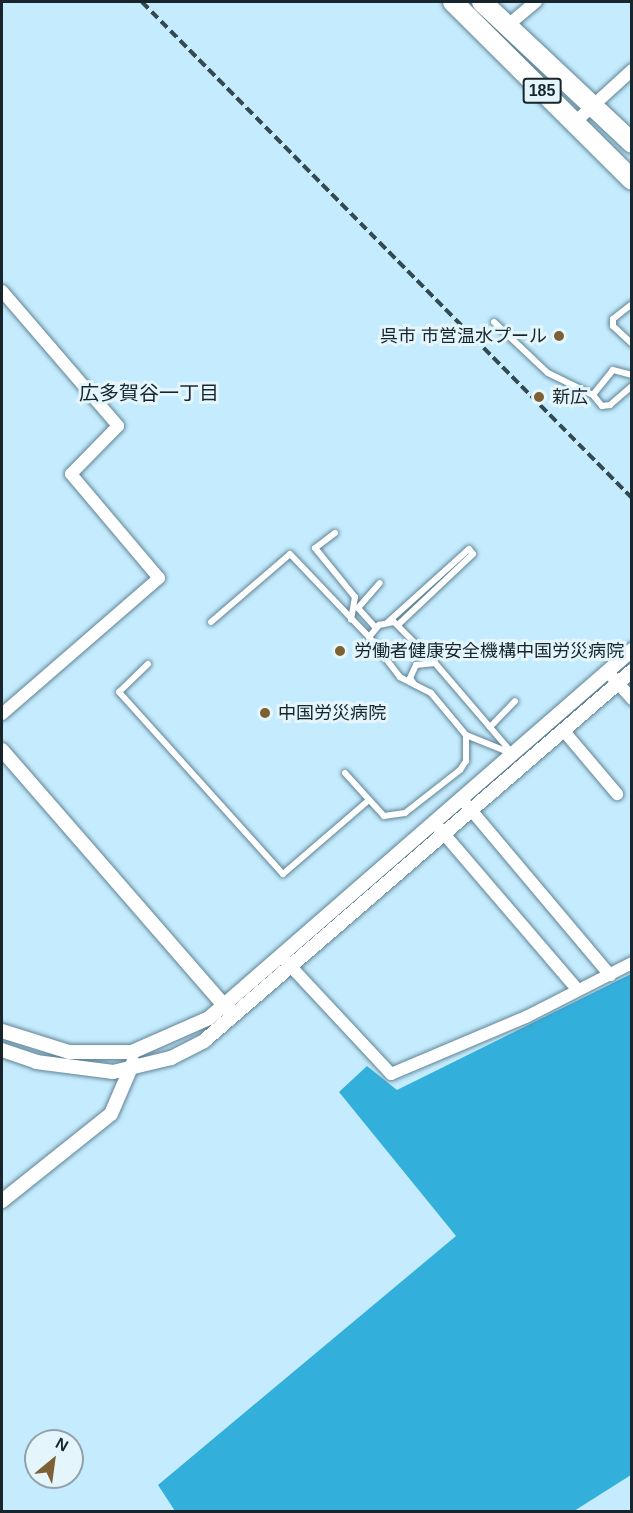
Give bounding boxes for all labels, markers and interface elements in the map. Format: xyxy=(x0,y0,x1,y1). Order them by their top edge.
road number: 185 xyxy=(522,78,562,104)
place label: 呉市 市営温水プール xyxy=(380,325,547,347)
marker: 呉市 市営温水プール xyxy=(552,329,566,343)
district label: 広多賀谷一丁目 xyxy=(79,381,219,405)
place label: 新広 xyxy=(552,386,588,408)
marker: 新広 xyxy=(530,388,548,406)
place label: 労働者健康安全機構中国労災病院 xyxy=(354,640,624,662)
marker: 労働者健康安全機構中国労災病院 xyxy=(331,642,349,660)
place label: 中国労災病院 xyxy=(278,702,386,724)
marker: 中国労災病院 xyxy=(256,704,274,722)
north arrow xyxy=(24,1429,84,1489)
text: N xyxy=(53,1434,71,1455)

